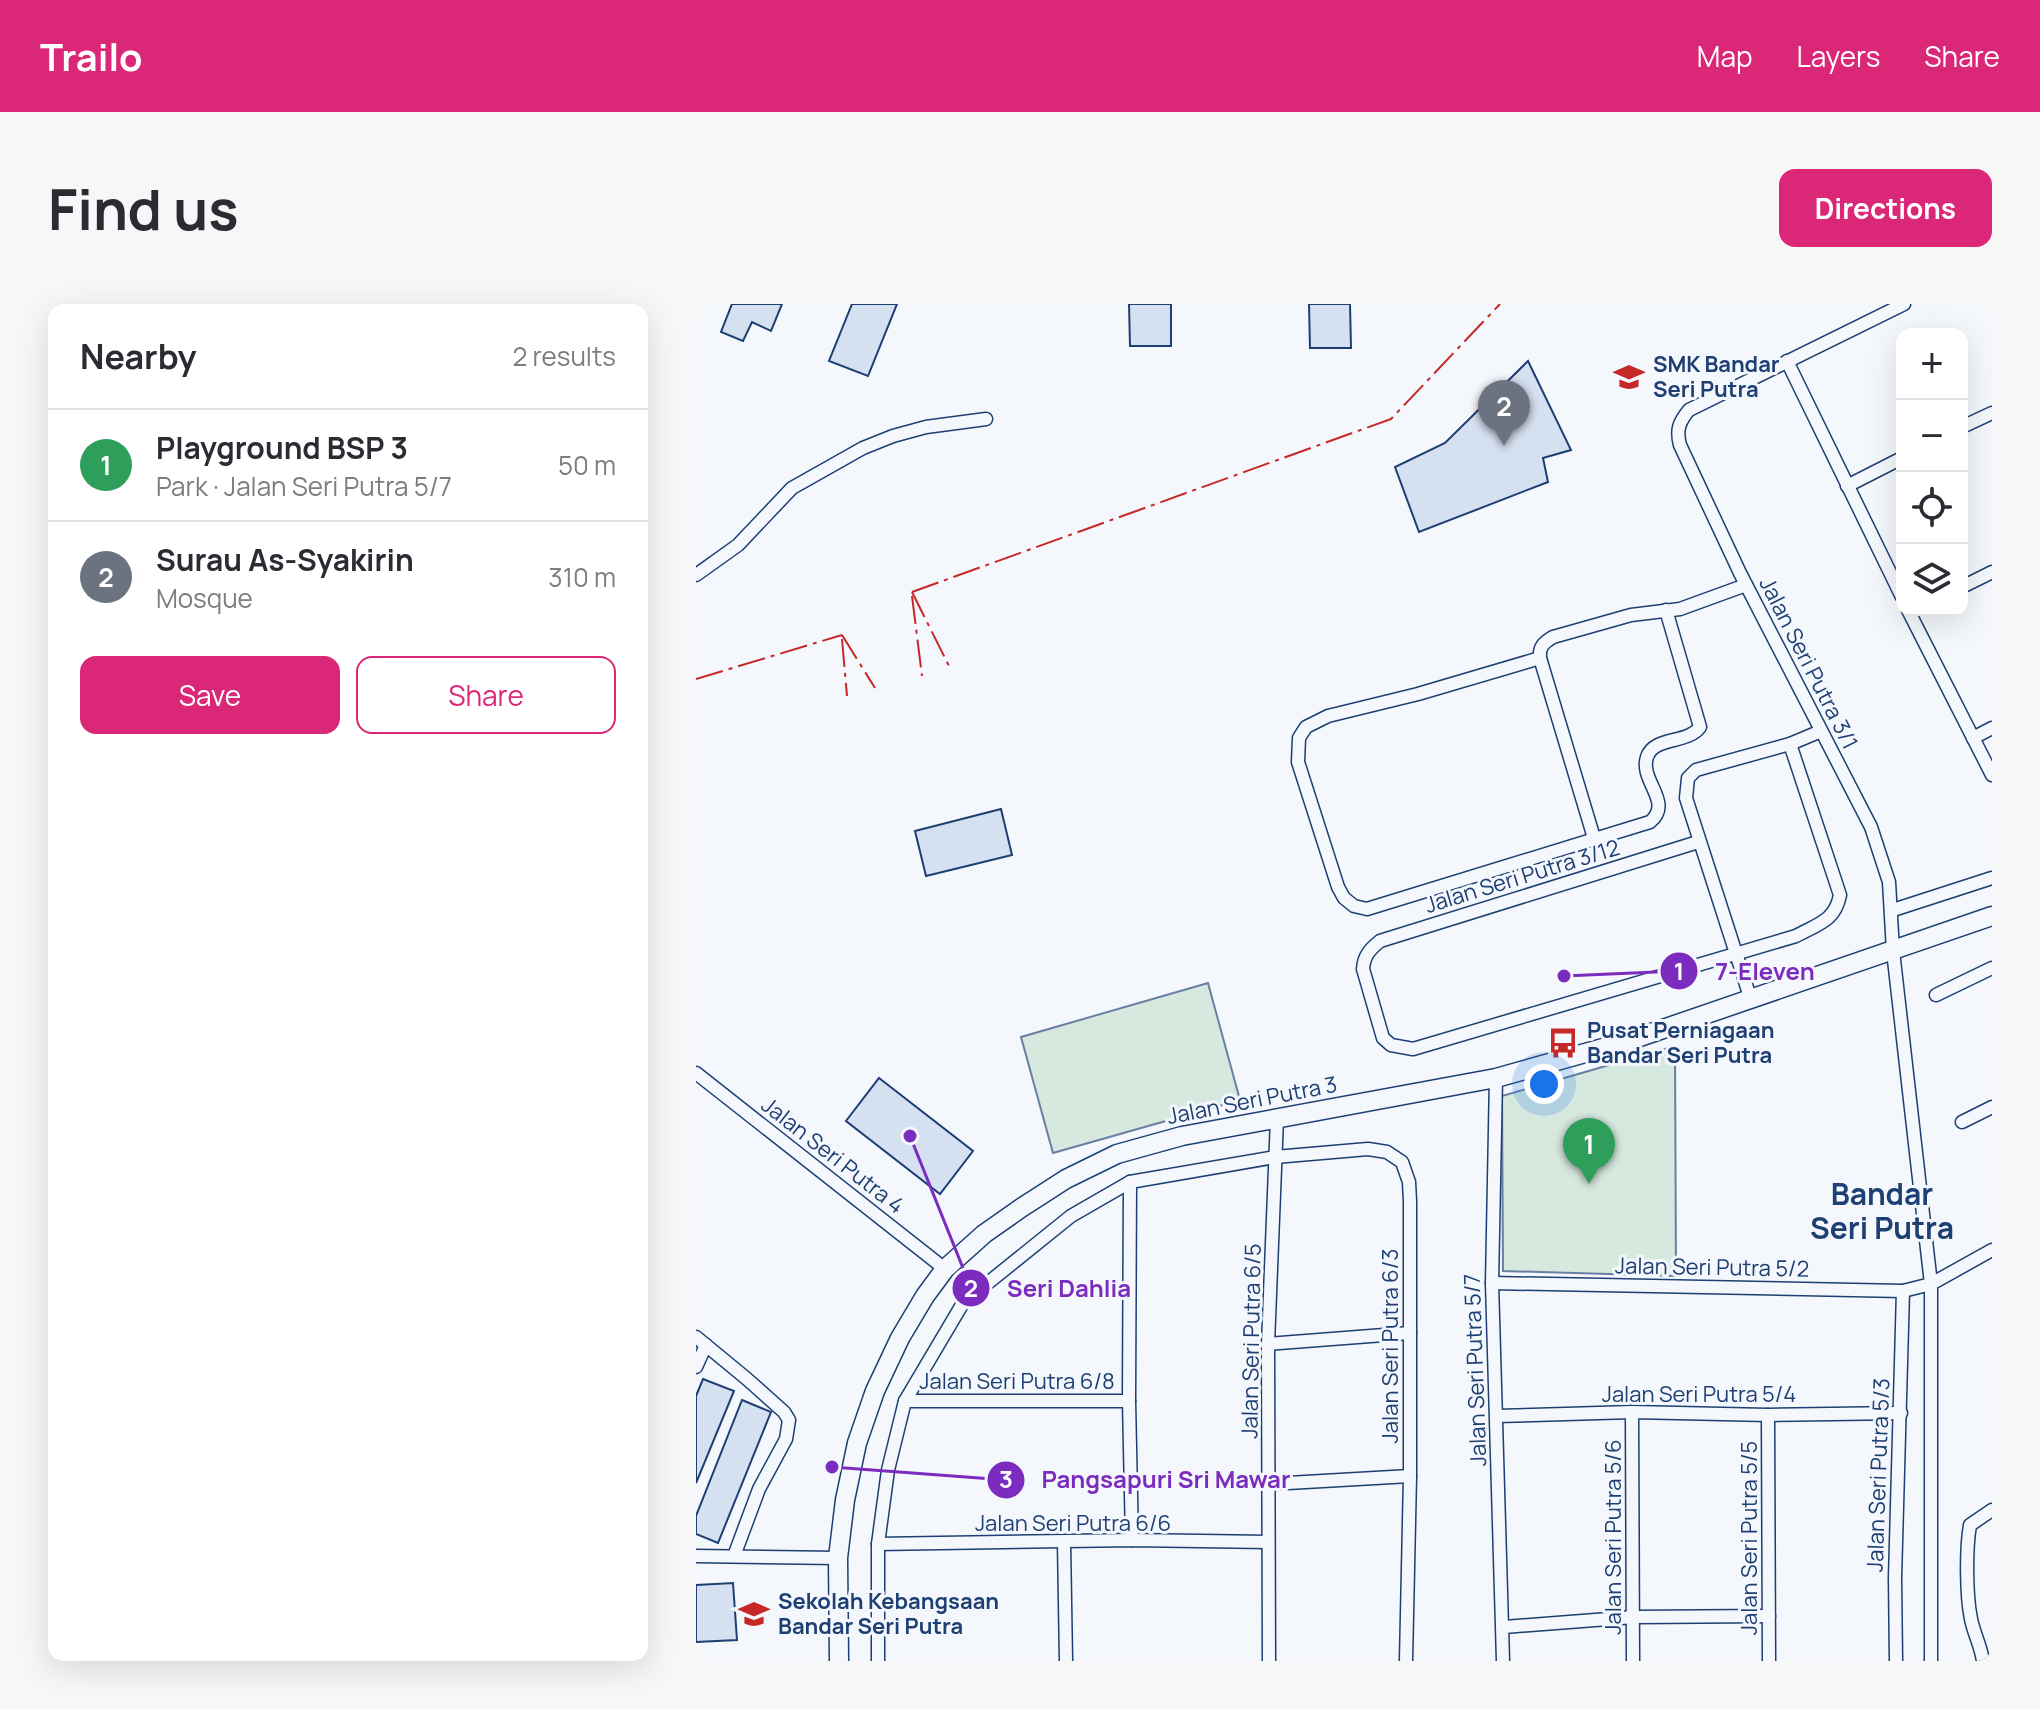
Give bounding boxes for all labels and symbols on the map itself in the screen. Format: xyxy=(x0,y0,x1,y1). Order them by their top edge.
place label: SMK Bandar Seri Putra xyxy=(1653,349,1780,404)
school or university icon: SMK Bandar Seri Putra xyxy=(1612,360,1646,394)
pin: 2 xyxy=(1478,380,1530,446)
street label: Jalan Seri Putra 3/1 xyxy=(1753,572,1865,754)
street label: Jalan Seri Putra 3/12 xyxy=(1421,832,1623,920)
callout: 7-Eleven xyxy=(1659,947,1830,995)
text: 1 xyxy=(1674,954,1684,987)
text: 7-Eleven xyxy=(1715,954,1815,987)
place label: Pusat Perniagaan Bandar Seri Putra xyxy=(1587,1015,1774,1070)
bus stop icon: Pusat Perniagaan Bandar Seri Putra xyxy=(1546,1026,1580,1060)
your location xyxy=(1524,1064,1564,1104)
street label: Jalan Seri Putra 3 xyxy=(1164,1069,1340,1131)
street label: Jalan Seri Putra 4 xyxy=(755,1090,911,1220)
pin: 1 xyxy=(1563,1118,1615,1184)
district label: Bandar Seri Putra xyxy=(1810,1173,1954,1248)
street label: Jalan Seri Putra 6/5 xyxy=(1234,1243,1268,1439)
street label: Jalan Seri Putra 6/3 xyxy=(1375,1249,1405,1443)
street label: Jalan Seri Putra 5/2 xyxy=(1615,1250,1809,1284)
callout: Seri Dahlia xyxy=(951,1264,1147,1312)
text: 2 xyxy=(964,1271,978,1304)
text: Seri Dahlia xyxy=(1007,1271,1131,1304)
street label: Jalan Seri Putra 5/7 xyxy=(1457,1273,1493,1467)
street label: Jalan Seri Putra 6/8 xyxy=(919,1366,1115,1396)
street label: Jalan Seri Putra 5/3 xyxy=(1860,1378,1896,1572)
street label: Jalan Seri Putra 5/4 xyxy=(1602,1379,1796,1409)
street label: Jalan Seri Putra 5/6 xyxy=(1598,1439,1628,1635)
street label: Jalan Seri Putra 5/5 xyxy=(1734,1441,1764,1635)
callout: Pangsapuri Sri Mawar xyxy=(986,1456,1307,1504)
text: 3 xyxy=(999,1462,1013,1495)
text: Pangsapuri Sri Mawar xyxy=(1041,1462,1291,1495)
street label: Jalan Seri Putra 6/6 xyxy=(975,1508,1171,1538)
place label: Sekolah Kebangsaan Bandar Seri Putra xyxy=(778,1586,999,1641)
school or university icon: Sekolah Kebangsaan Bandar Seri Putra xyxy=(737,1597,771,1631)

